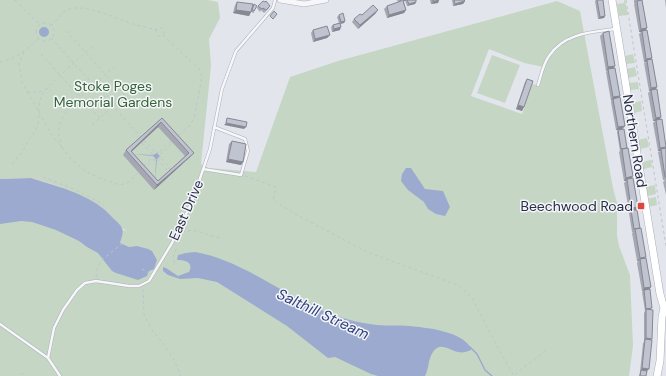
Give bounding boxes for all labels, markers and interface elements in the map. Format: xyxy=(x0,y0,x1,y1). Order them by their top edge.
park label: Stoke Poges Memorial Gardens xyxy=(54,77,172,111)
street label: Northern Road xyxy=(619,93,651,189)
street label: East Drive xyxy=(165,177,207,243)
place label: Beechwood Road xyxy=(520,197,633,215)
marker: Beechwood Road xyxy=(636,201,646,211)
water label: Salthill Stream xyxy=(274,284,372,344)

